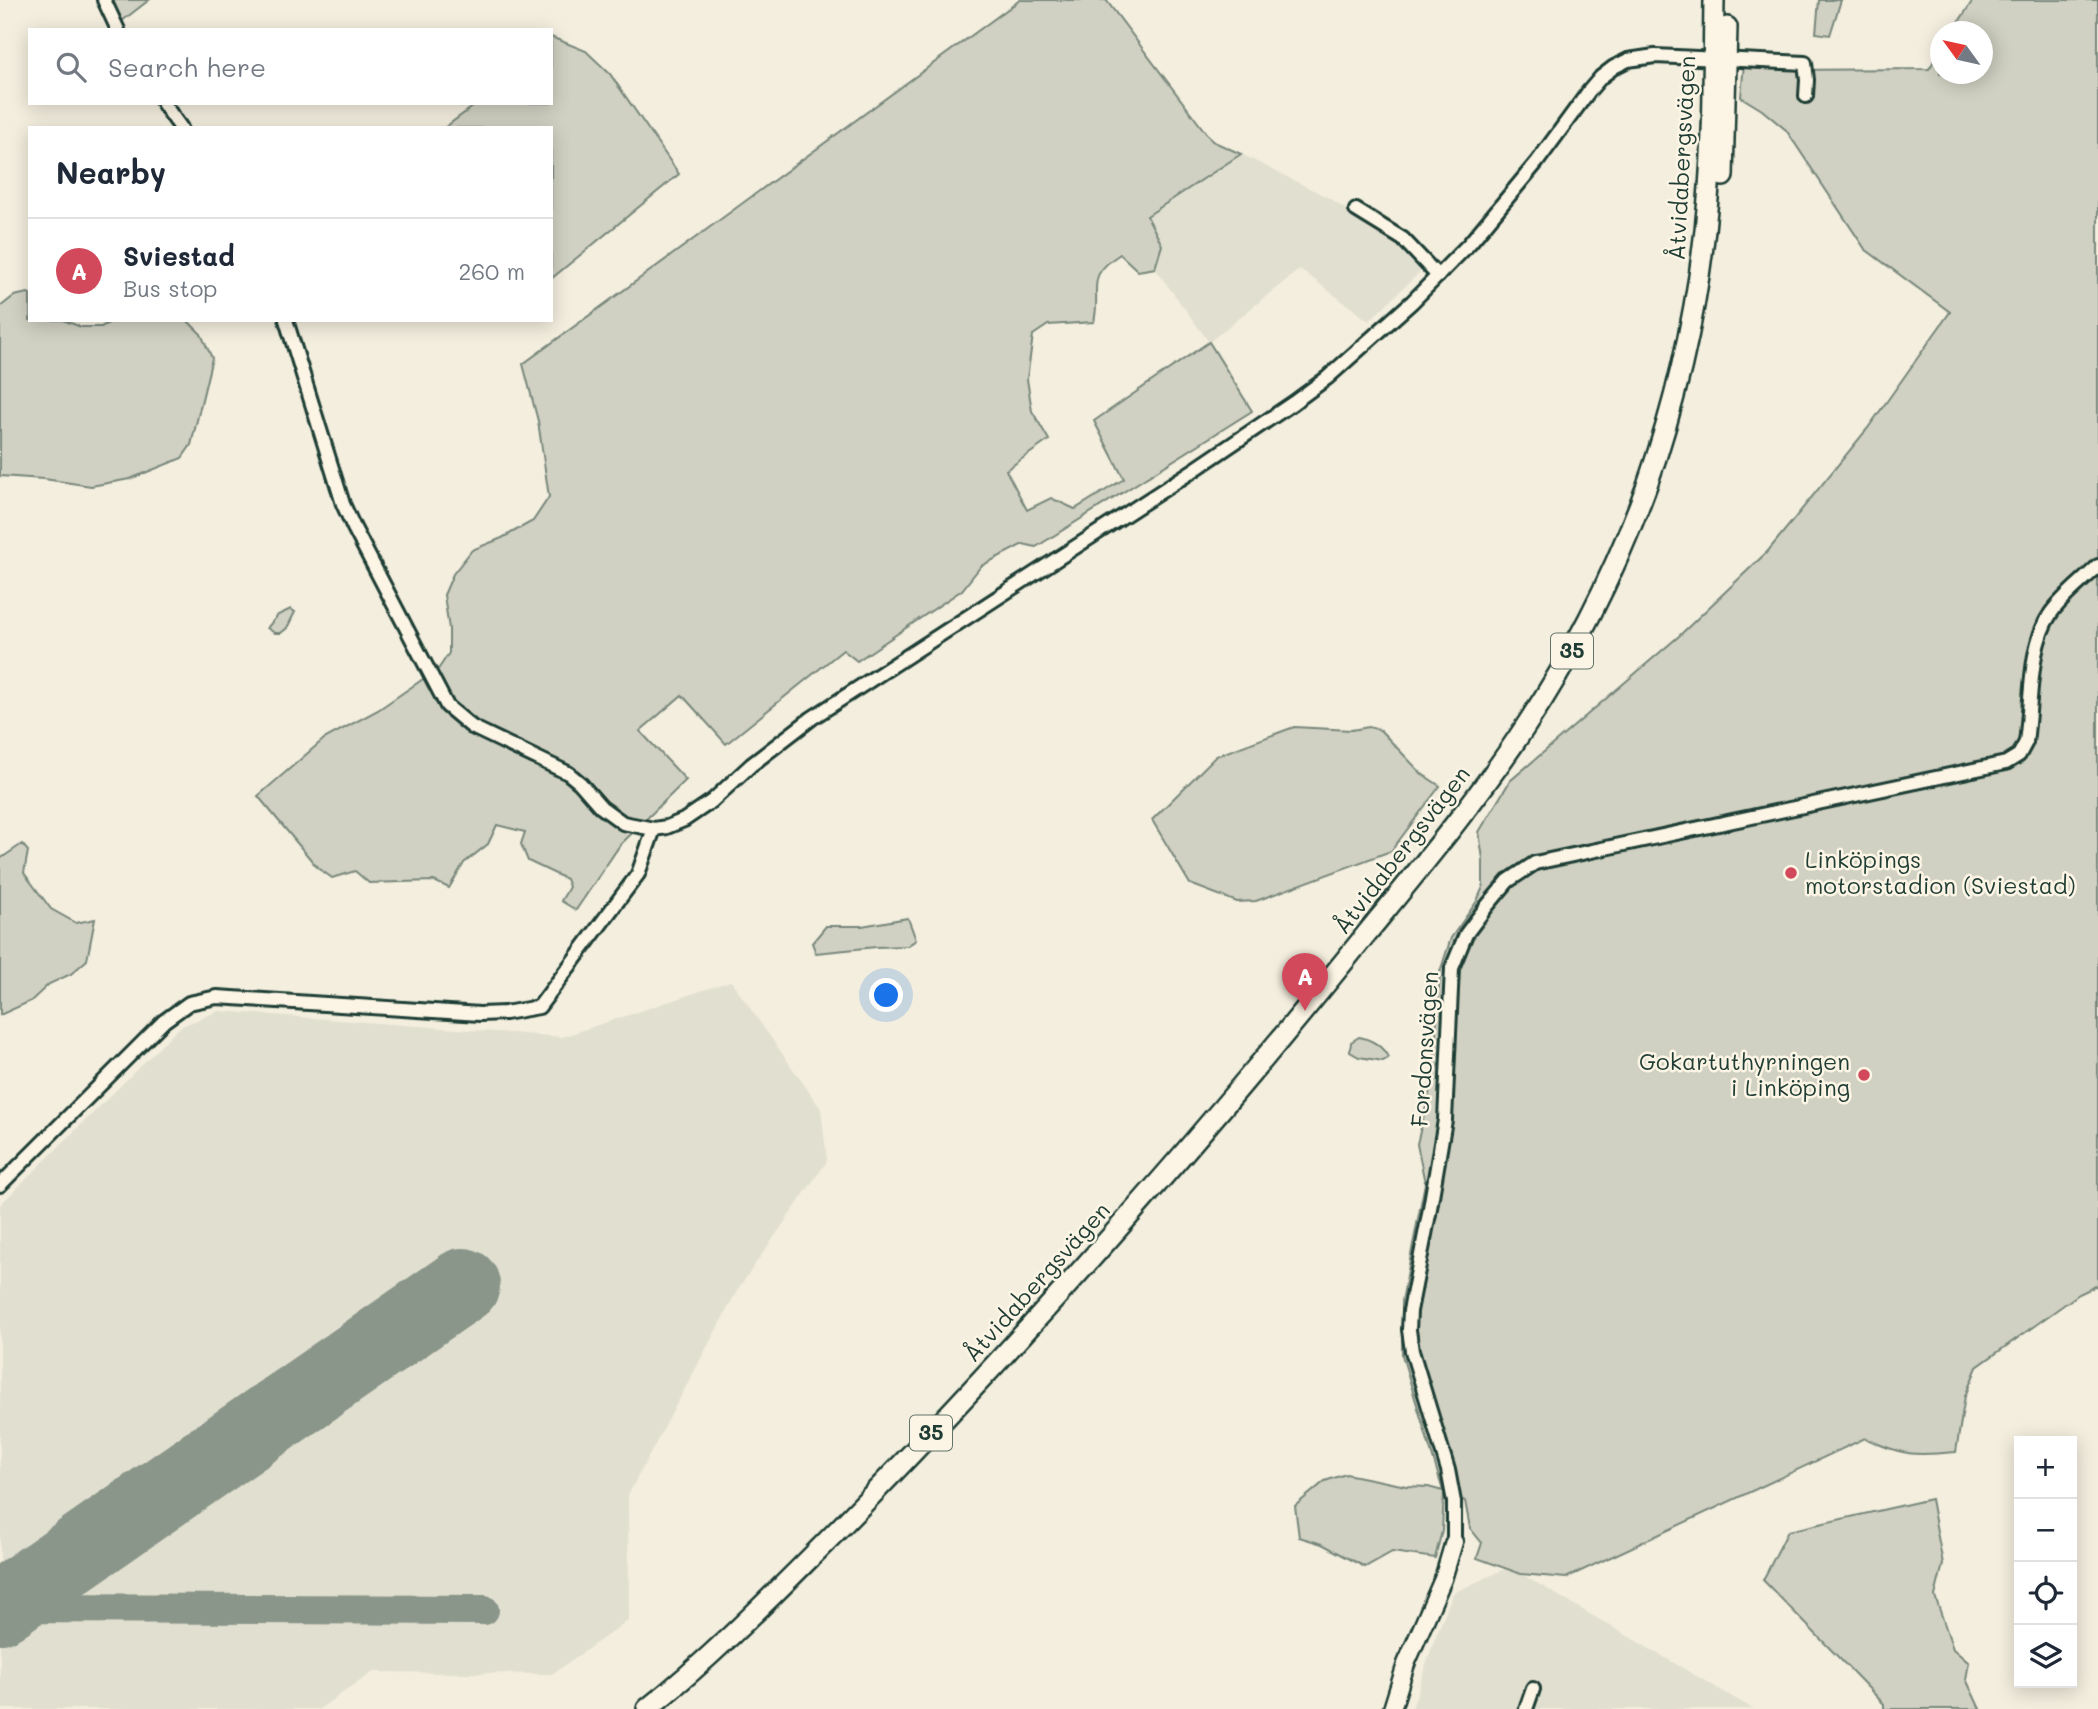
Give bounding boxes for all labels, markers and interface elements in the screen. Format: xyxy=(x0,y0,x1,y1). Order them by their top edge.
north arrow xyxy=(1930,21,1993,84)
search box xyxy=(28,28,553,105)
icon: search xyxy=(52,48,90,86)
text: Search here xyxy=(108,50,266,84)
street label: Åtvidabergsvägen xyxy=(1661,55,1701,261)
text: Nearby xyxy=(56,152,166,192)
text: Sviestad xyxy=(123,239,235,273)
text: A xyxy=(71,256,87,286)
text: 260 m xyxy=(458,256,525,286)
text: Bus stop xyxy=(123,273,218,303)
road number: 35 xyxy=(1551,634,1593,668)
street label: Åtvidabergsvägen xyxy=(1326,759,1476,939)
place label: Linköpings motorstadion (Sviestad) xyxy=(1805,844,2076,900)
marker: Linköpings motorstadion (Sviestad) xyxy=(1783,865,1799,881)
pin: A xyxy=(1282,953,1328,1011)
street label: Fordonsvägen xyxy=(1404,970,1444,1128)
your location xyxy=(869,978,903,1012)
place label: Gokartuthyrningen i Linköping xyxy=(1639,1046,1850,1102)
marker: Gokartuthyrningen i Linköping xyxy=(1856,1067,1872,1083)
street label: Åtvidabergsvägen xyxy=(957,1195,1116,1368)
road number: 35 xyxy=(910,1416,952,1450)
map controls xyxy=(2014,1436,2077,1688)
button: + xyxy=(2014,1436,2077,1499)
button: − xyxy=(2014,1499,2077,1562)
button: locate xyxy=(2014,1562,2077,1625)
button: layers xyxy=(2014,1625,2077,1688)

